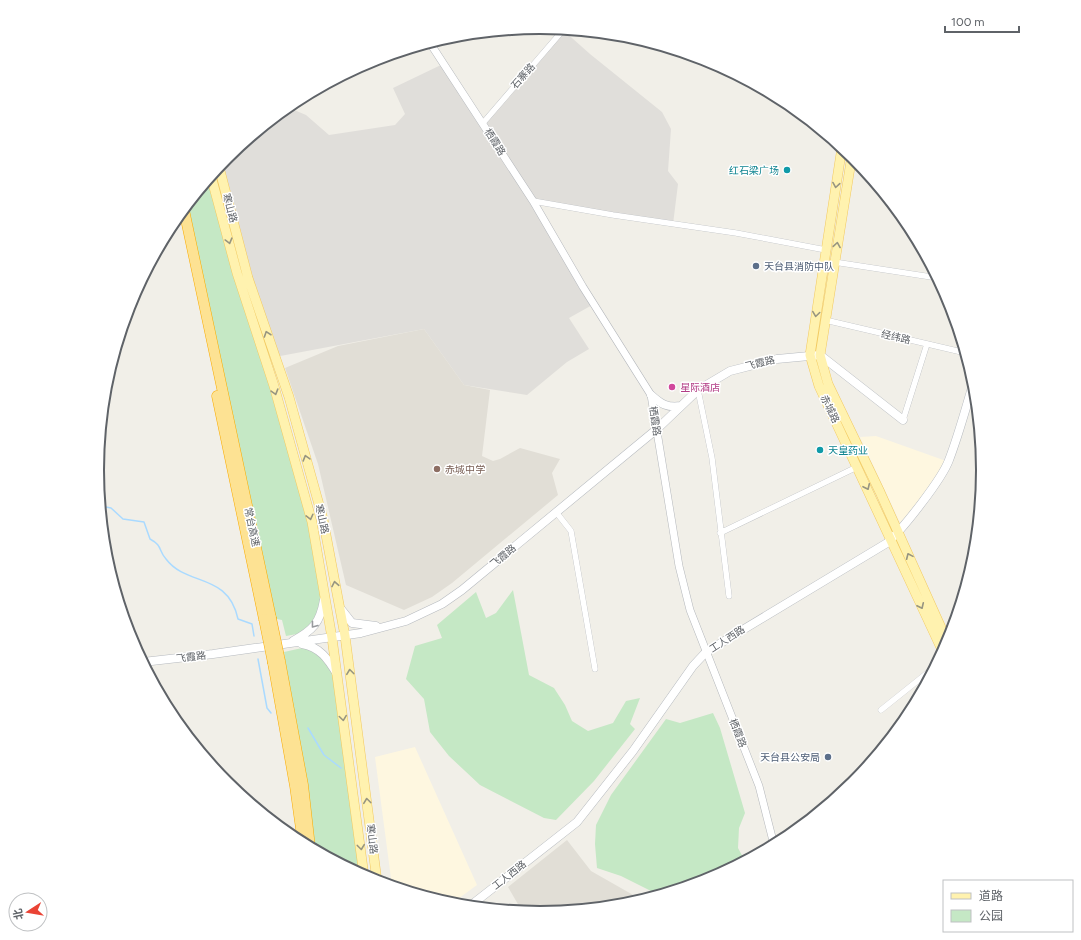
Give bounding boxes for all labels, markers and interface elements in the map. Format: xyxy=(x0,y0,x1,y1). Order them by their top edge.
scale bar xyxy=(945,8,1019,34)
text: 100 m xyxy=(951,15,985,29)
street label: 石寨路 xyxy=(508,60,538,92)
street label: 栖霞路 xyxy=(482,126,508,158)
place label: 红石梁广场 xyxy=(729,164,779,177)
marker: 红石梁广场 xyxy=(782,165,792,175)
one-way arrow xyxy=(832,182,841,188)
street label: 寒山路 xyxy=(220,192,240,224)
one-way arrow xyxy=(224,237,233,244)
one-way arrow xyxy=(832,242,841,248)
place label: 天台县消防中队 xyxy=(764,260,834,273)
marker: 天台县消防中队 xyxy=(751,261,761,271)
one-way arrow xyxy=(812,311,821,317)
street label: 经纬路 xyxy=(880,327,912,347)
one-way arrow xyxy=(264,330,272,337)
street label: 飞霞路 xyxy=(744,353,776,373)
place label: 星际酒店 xyxy=(680,381,720,394)
marker: 星际酒店 xyxy=(667,382,677,392)
one-way arrow xyxy=(270,388,279,395)
street label: 赤城路 xyxy=(818,393,842,425)
street label: 栖霞路 xyxy=(646,405,664,437)
place label: 天皇药业 xyxy=(828,444,868,457)
marker: 天皇药业 xyxy=(815,445,825,455)
one-way arrow xyxy=(302,455,311,462)
place label: 赤城中学 xyxy=(445,463,485,476)
marker: 赤城中学 xyxy=(432,464,442,474)
one-way arrow xyxy=(862,483,870,491)
street label: 寒山路 xyxy=(312,503,332,535)
street label: 常台高速 xyxy=(241,506,263,548)
one-way arrow xyxy=(306,514,314,520)
street label: 飞霞路 xyxy=(487,541,519,571)
one-way arrow xyxy=(906,553,914,560)
one-way arrow xyxy=(332,581,340,588)
one-way arrow xyxy=(916,601,924,609)
one-way arrow xyxy=(312,620,319,627)
street label: 工人西路 xyxy=(707,623,747,655)
street label: 飞霞路 xyxy=(175,649,207,665)
one-way arrow xyxy=(346,669,355,675)
one-way arrow xyxy=(338,715,347,721)
street label: 栖霞路 xyxy=(727,717,749,749)
place label: 天台县公安局 xyxy=(760,751,820,764)
marker: 天台县公安局 xyxy=(823,752,833,762)
one-way arrow xyxy=(363,798,372,804)
street label: 寒山路 xyxy=(364,823,380,855)
one-way arrow xyxy=(356,844,365,850)
street label: 工人西路 xyxy=(489,858,529,892)
legend xyxy=(943,880,1073,932)
text: 道路 xyxy=(979,889,1003,903)
north arrow xyxy=(8,892,48,932)
text: 北 xyxy=(11,907,26,921)
text: 公园 xyxy=(979,909,1003,923)

